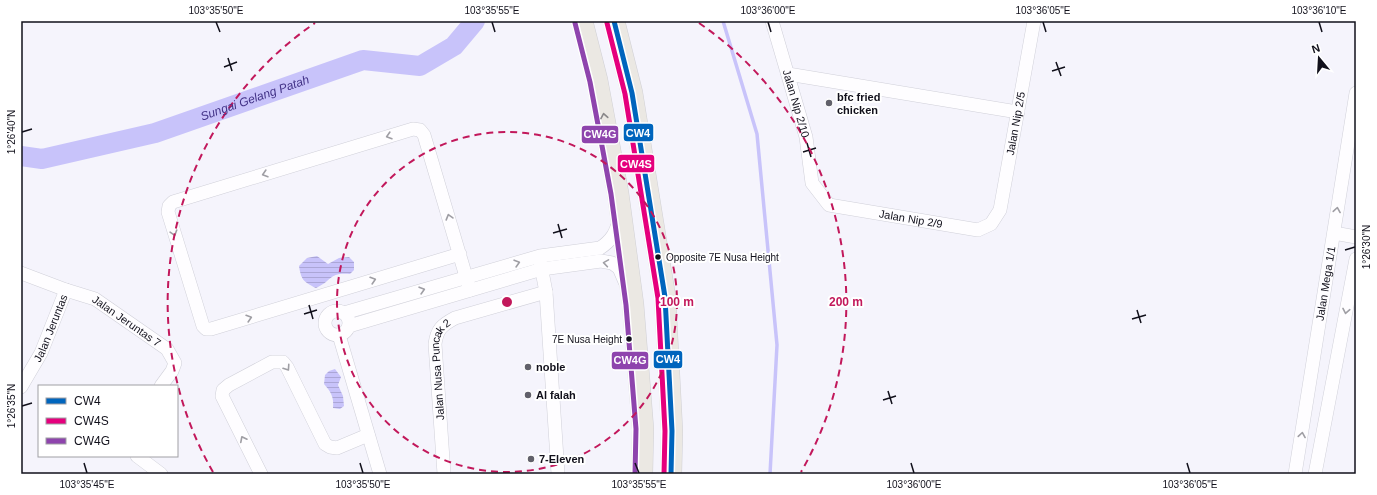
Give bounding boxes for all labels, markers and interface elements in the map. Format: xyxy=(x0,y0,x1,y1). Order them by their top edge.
text: 103°35'50"E xyxy=(188,5,244,16)
text: 103°35'55"E xyxy=(464,5,520,16)
text: 103°36'00"E xyxy=(740,5,796,16)
text: 103°36'05"E xyxy=(1015,5,1071,16)
text: 103°36'10"E xyxy=(1291,5,1347,16)
north arrow xyxy=(1299,38,1339,78)
text: N xyxy=(1310,42,1322,55)
street label: Jalan Nip 2/10 xyxy=(781,68,812,139)
water label: Sungai Gelang Patah xyxy=(199,72,311,123)
place label: bfc fried chicken xyxy=(837,91,880,116)
street label: Jalan Nip 2/5 xyxy=(1004,91,1027,156)
marker: bfc fried chicken xyxy=(824,98,834,108)
text: 1°26'40"N xyxy=(6,110,17,154)
one-way arrow xyxy=(600,113,608,119)
line badge: CW4 xyxy=(623,123,654,142)
line badge: CW4G xyxy=(581,125,619,144)
text: CW4 xyxy=(626,127,651,139)
text: CW4G xyxy=(584,128,617,140)
one-way arrow xyxy=(386,131,393,140)
line badge: CW4S xyxy=(617,154,655,173)
text: CW4S xyxy=(620,158,652,170)
one-way arrow xyxy=(261,169,268,178)
street label: Jalan Nip 2/9 xyxy=(878,207,943,230)
one-way arrow xyxy=(1332,207,1341,213)
one-way arrow xyxy=(445,213,454,220)
text: 1°26'30"N xyxy=(1361,225,1372,269)
one-way arrow xyxy=(169,229,178,236)
street label: Jalan Mega 1/1 xyxy=(1314,245,1337,322)
marker: Opposite 7E Nusa Height xyxy=(653,252,663,262)
place label: Opposite 7E Nusa Height xyxy=(666,252,779,263)
one-way arrow xyxy=(514,259,521,268)
one-way arrow xyxy=(603,259,609,268)
one-way arrow xyxy=(370,276,377,285)
one-way arrow xyxy=(418,286,425,295)
street label: Jalan Jeruntas xyxy=(31,292,70,364)
street label: Jalan Jeruntas 7 xyxy=(90,293,163,349)
centre of rings xyxy=(500,295,514,309)
text: 100 m xyxy=(660,295,694,309)
text: 200 m xyxy=(829,295,863,309)
one-way arrow xyxy=(1342,308,1351,314)
one-way arrow xyxy=(245,314,252,323)
street label: Jalan Nusa Puncak 2 xyxy=(429,316,452,421)
place label: 7E Nusa Height xyxy=(552,334,622,345)
marker: 7E Nusa Height xyxy=(624,334,634,344)
line badge: CW4 xyxy=(653,350,683,369)
line badge: CW4G xyxy=(611,351,649,370)
text: CW4 xyxy=(656,353,681,365)
text: CW4G xyxy=(614,354,647,366)
place label: noble xyxy=(536,361,565,373)
marker: noble xyxy=(523,362,533,372)
one-way arrow xyxy=(283,364,290,371)
text: 1°26'35"N xyxy=(6,384,17,428)
legend xyxy=(38,385,178,457)
place label: Al falah xyxy=(536,389,576,401)
marker: Al falah xyxy=(523,390,533,400)
text: CW4 xyxy=(74,394,101,408)
text: CW4S xyxy=(74,414,109,428)
one-way arrow xyxy=(1297,432,1305,439)
text: CW4G xyxy=(74,434,110,448)
one-way arrow xyxy=(240,436,248,444)
place label: 7-Eleven xyxy=(539,453,585,465)
marker: 7-Eleven xyxy=(526,454,536,464)
text: 103°35'45"E xyxy=(59,479,115,490)
text: 103°35'50"E xyxy=(335,479,391,490)
text: 103°35'55"E xyxy=(611,479,667,490)
text: 103°36'00"E xyxy=(886,479,942,490)
text: 103°36'05"E xyxy=(1162,479,1218,490)

